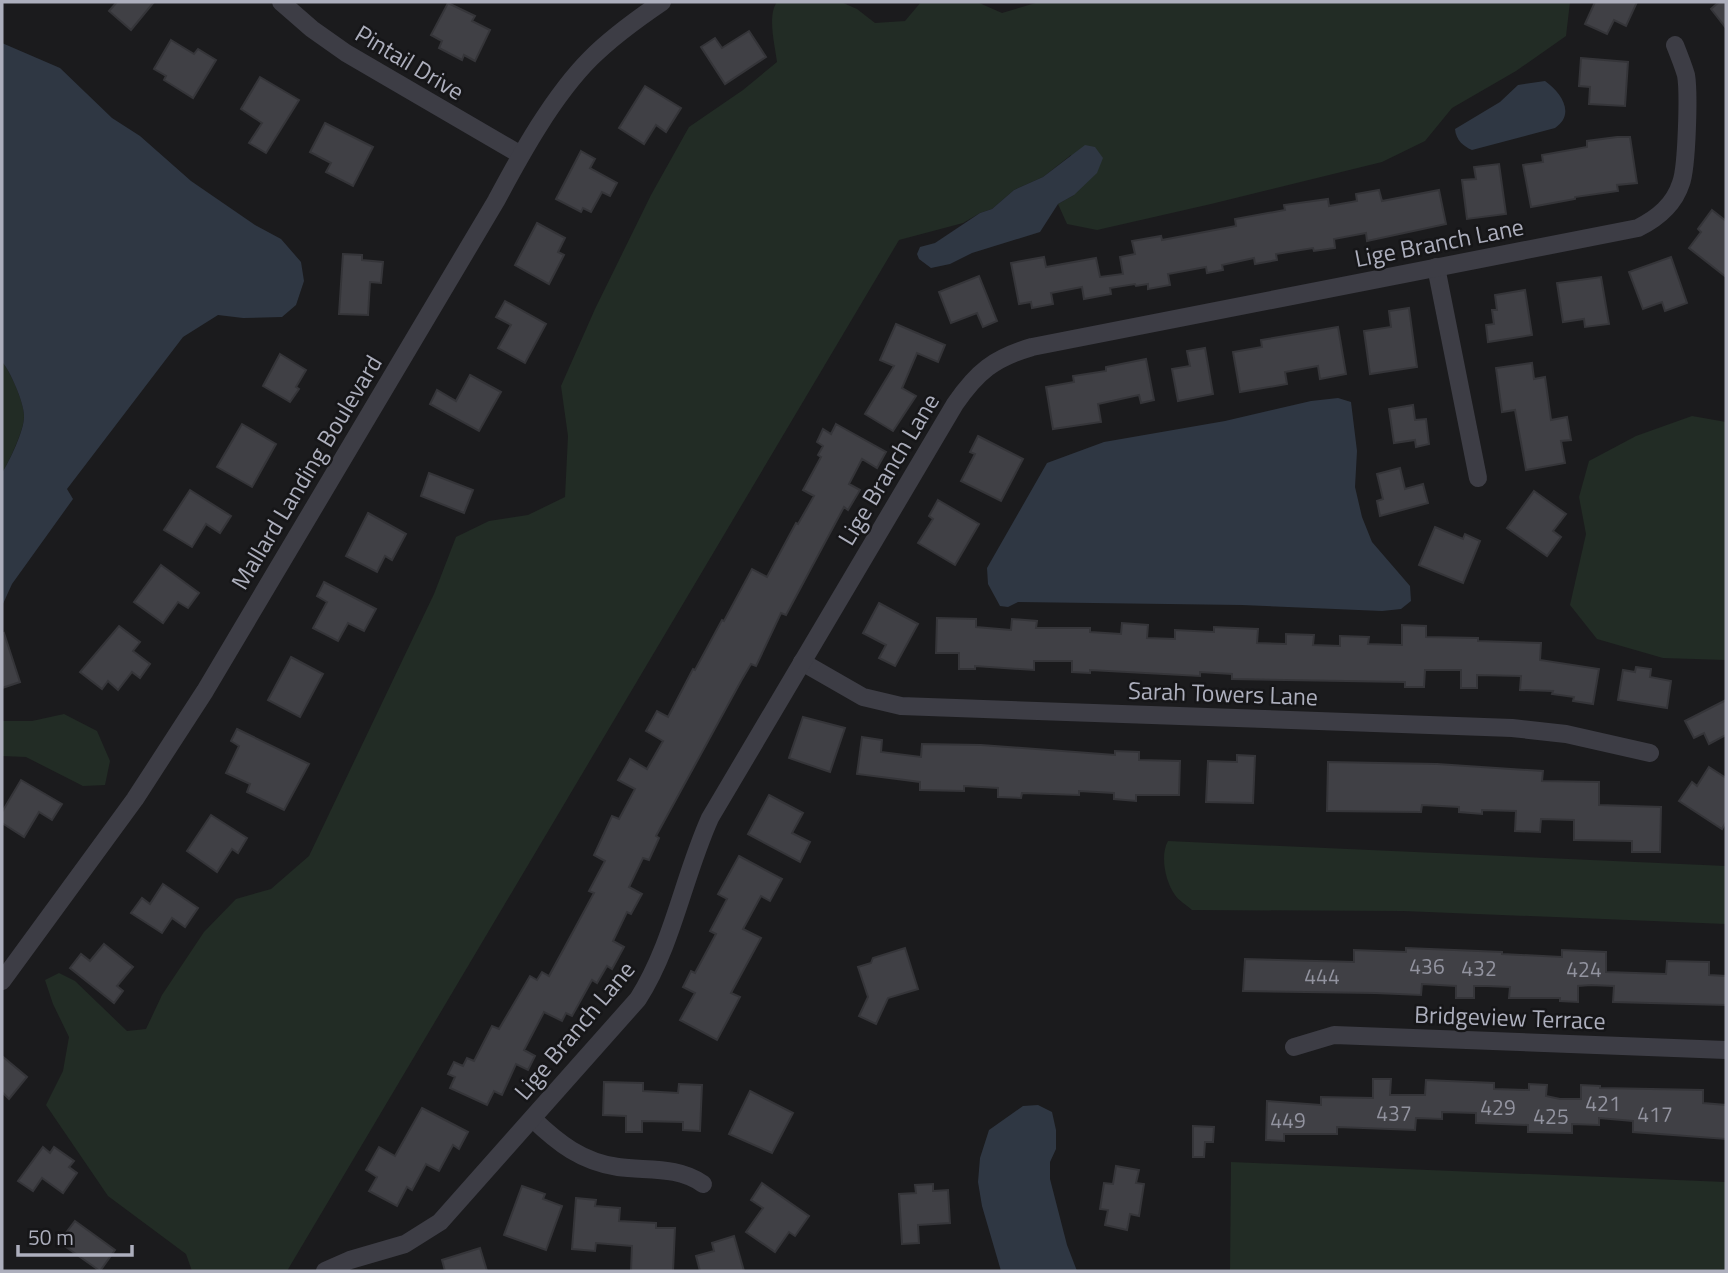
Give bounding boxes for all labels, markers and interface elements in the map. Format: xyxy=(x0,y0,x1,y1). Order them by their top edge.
street label: Pintail Drive xyxy=(349,15,471,109)
street label: Lige Branch Lane xyxy=(1351,208,1527,276)
street label: Mallard Landing Boulevard xyxy=(222,348,390,596)
street label: Lige Branch Lane xyxy=(828,386,948,552)
street label: Sarah Towers Lane xyxy=(1127,672,1319,714)
house number: 436 xyxy=(1409,950,1445,982)
house number: 432 xyxy=(1461,952,1497,984)
street label: Lige Branch Lane xyxy=(505,953,643,1107)
house number: 424 xyxy=(1566,953,1602,985)
house number: 444 xyxy=(1304,960,1340,992)
street label: Bridgeview Terrace xyxy=(1414,996,1606,1038)
house number: 421 xyxy=(1585,1087,1621,1119)
house number: 429 xyxy=(1480,1091,1516,1123)
house number: 437 xyxy=(1376,1097,1412,1129)
house number: 417 xyxy=(1637,1098,1673,1130)
house number: 425 xyxy=(1533,1100,1569,1132)
house number: 449 xyxy=(1270,1104,1306,1136)
scale bar xyxy=(18,1214,131,1258)
text: 50 m xyxy=(28,1221,74,1253)

